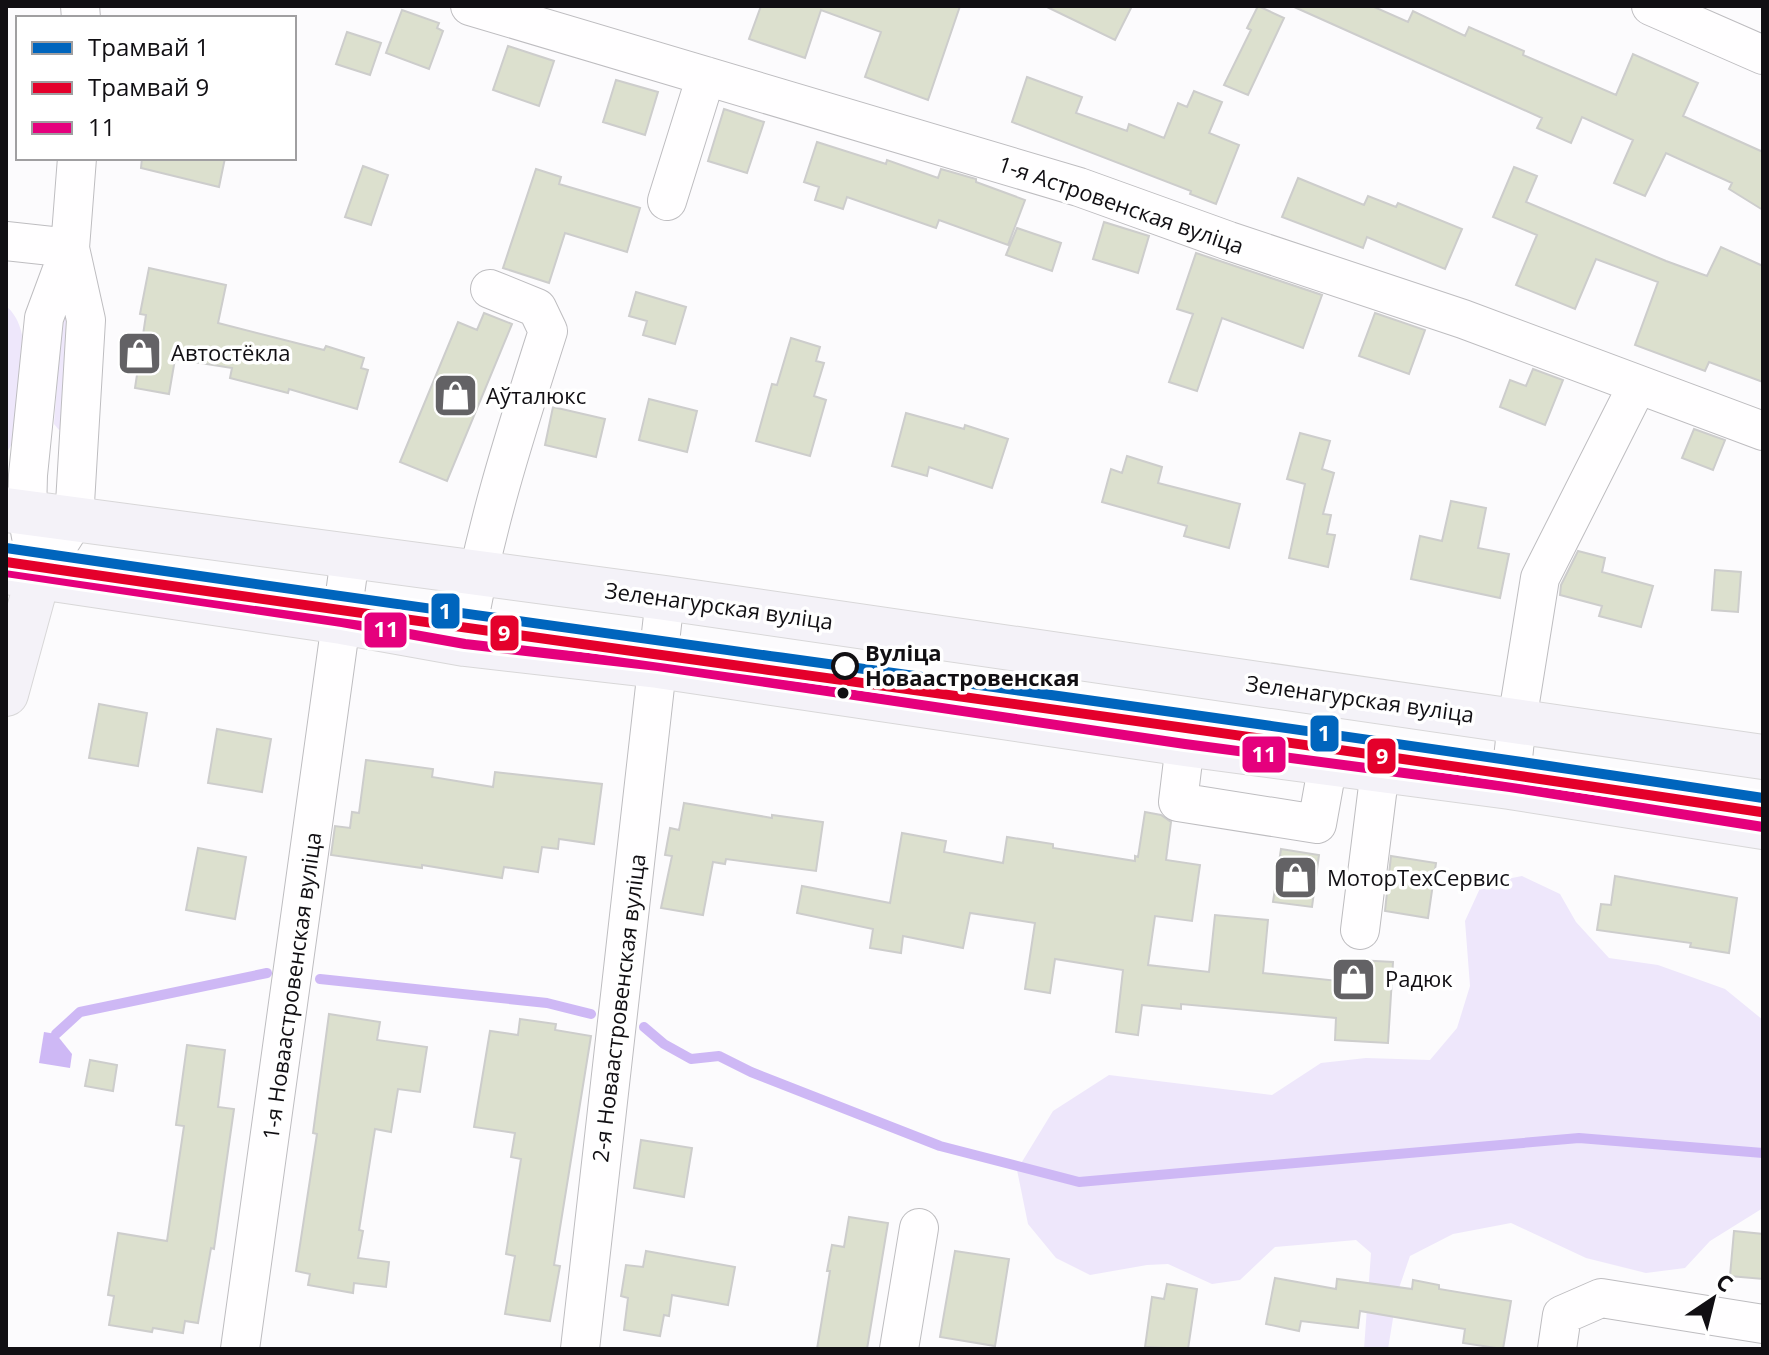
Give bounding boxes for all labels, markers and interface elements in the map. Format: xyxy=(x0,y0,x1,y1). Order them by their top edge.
legend xyxy=(16,16,296,160)
text: Трамвай 1 xyxy=(88,30,209,63)
text: Трамвай 9 xyxy=(88,70,209,103)
text: 11 xyxy=(88,110,115,143)
street label: 1-я Астровенская вуліца xyxy=(995,148,1248,260)
shop icon: Автостёкла xyxy=(116,329,164,377)
place label: Автостёкла xyxy=(171,337,291,367)
shop icon: Аўталюкс xyxy=(431,372,479,420)
place label: Аўталюкс xyxy=(486,380,586,410)
street label: Зеленагурская вуліца xyxy=(603,574,835,636)
line badge: 1 xyxy=(430,592,461,630)
text: 1 xyxy=(439,595,451,625)
line badge: 11 xyxy=(363,611,408,649)
text: 11 xyxy=(373,613,399,643)
line badge: 9 xyxy=(489,614,520,652)
text: 9 xyxy=(498,617,510,647)
place label: Вуліца Новаастровенская xyxy=(865,637,1080,692)
marker: Вуліца Новаастровенская xyxy=(832,653,858,679)
street label: Зеленагурская вуліца xyxy=(1244,667,1476,729)
unlabelled marker xyxy=(835,685,851,701)
line badge: 1 xyxy=(1309,714,1340,753)
text: 1 xyxy=(1318,717,1330,747)
line badge: 11 xyxy=(1241,735,1287,774)
line badge: 9 xyxy=(1366,737,1397,775)
text: 11 xyxy=(1251,738,1277,768)
text: 9 xyxy=(1376,740,1388,770)
street label: 1-я Новаастровенская вуліца xyxy=(255,830,327,1142)
street label: 2-я Новаастровенская вуліца xyxy=(584,852,652,1164)
shop icon: МоторТехСервис xyxy=(1272,854,1320,902)
place label: МоторТехСервис xyxy=(1327,862,1510,892)
shop icon: Радюк xyxy=(1330,955,1378,1003)
place label: Радюк xyxy=(1385,963,1453,993)
north arrow xyxy=(1673,1259,1753,1339)
text: С xyxy=(1711,1265,1739,1298)

